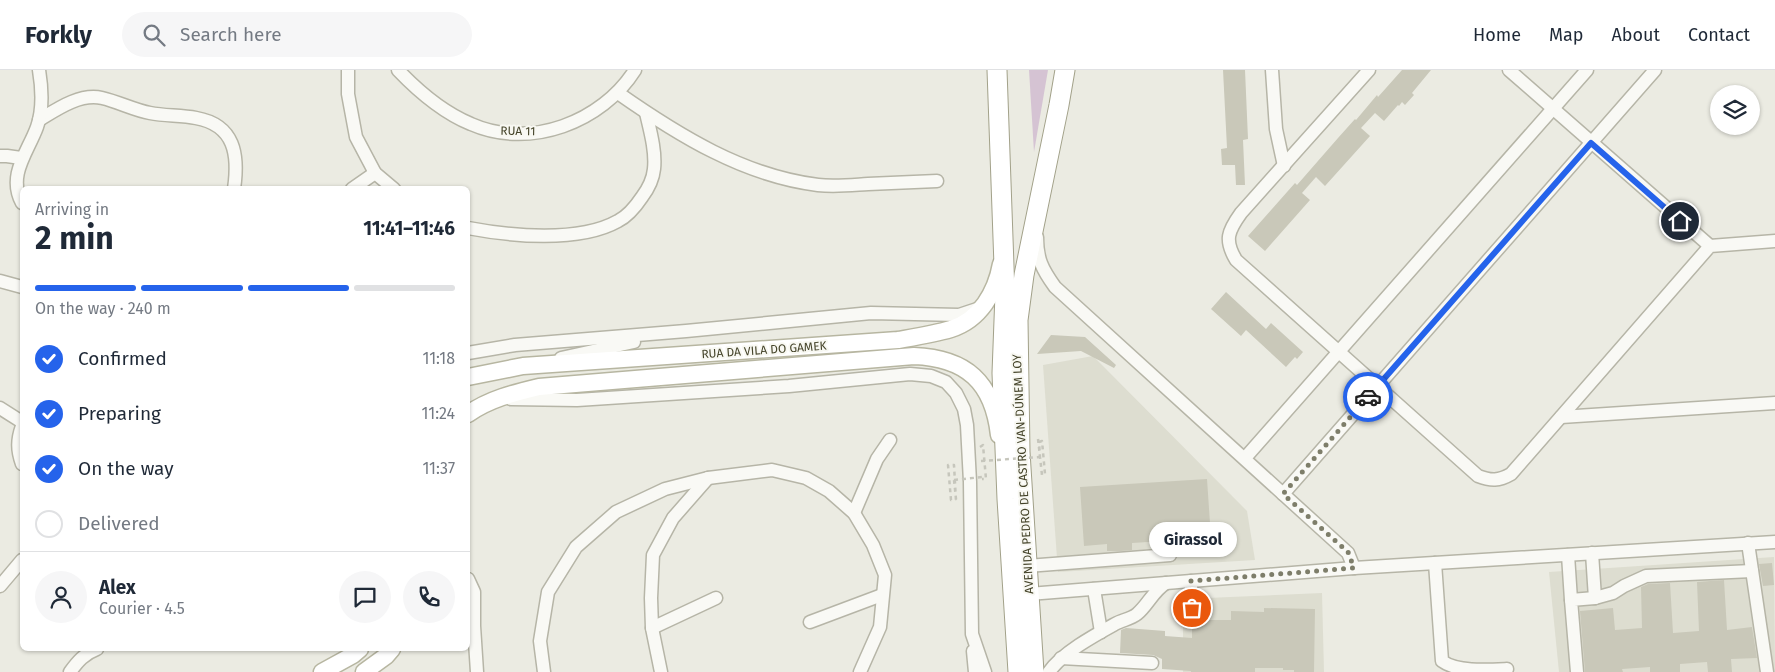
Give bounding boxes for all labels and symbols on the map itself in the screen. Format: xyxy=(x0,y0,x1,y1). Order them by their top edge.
street label: RUA 11 xyxy=(500,124,536,138)
pin xyxy=(1659,200,1701,242)
street label: RUA DA VILA DO GAMEK xyxy=(701,339,828,361)
street label: AVENIDA PEDRO DE CASTRO VAN-DÚNEM LOY xyxy=(1009,353,1036,594)
courier xyxy=(1343,372,1393,422)
callout: Girassol xyxy=(1148,523,1236,558)
pin xyxy=(1171,587,1213,629)

